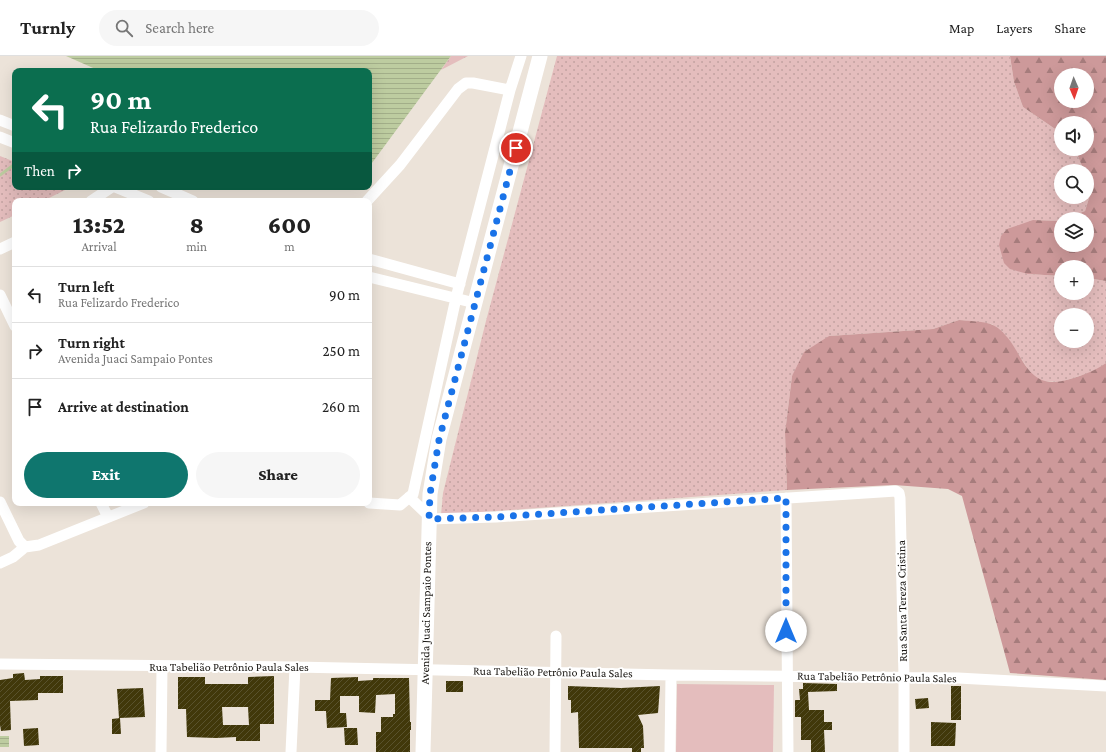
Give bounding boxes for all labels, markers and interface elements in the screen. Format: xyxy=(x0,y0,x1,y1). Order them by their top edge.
search box xyxy=(99,10,379,46)
text: Turnly xyxy=(20,17,75,38)
icon: search xyxy=(113,17,135,39)
text: Search here xyxy=(145,20,214,36)
text: Map xyxy=(949,20,974,36)
text: Layers xyxy=(996,20,1033,36)
text: Share xyxy=(1055,20,1086,36)
north arrow xyxy=(1054,68,1094,108)
map controls xyxy=(1054,68,1094,348)
icon: left xyxy=(24,84,76,136)
text: 90 m xyxy=(90,84,151,115)
button: sound xyxy=(1054,116,1094,156)
text: Rua Felizardo Frederico xyxy=(90,117,258,137)
pin xyxy=(499,131,533,165)
icon: arrive xyxy=(505,137,527,159)
icon: right xyxy=(63,160,85,182)
text: Then xyxy=(24,163,55,179)
button: search xyxy=(1054,164,1094,204)
text: 13:52 xyxy=(73,211,125,238)
text: 8 xyxy=(189,211,204,238)
text: 600 xyxy=(268,211,311,238)
button: layers xyxy=(1054,212,1094,252)
text: Arrival xyxy=(81,239,117,254)
text: min xyxy=(186,239,207,254)
text: m xyxy=(284,239,295,254)
button: + xyxy=(1054,260,1094,300)
text: Turn left xyxy=(58,279,114,295)
icon: left xyxy=(24,284,46,306)
text: 90 m xyxy=(329,287,360,303)
text: Rua Felizardo Frederico xyxy=(58,295,179,310)
button: − xyxy=(1054,308,1094,348)
text: Turn right xyxy=(58,335,125,351)
icon: right xyxy=(24,340,46,362)
text: 250 m xyxy=(322,343,360,359)
text: Avenida Juaci Sampaio Pontes xyxy=(58,351,213,366)
icon: arrive xyxy=(24,396,46,418)
text: Arrive at destination xyxy=(58,399,189,415)
text: 260 m xyxy=(322,399,360,415)
button: Exit xyxy=(24,452,188,498)
button: Share xyxy=(196,452,360,498)
street label: Rua Santa Tereza Cristina xyxy=(894,540,910,662)
street label: Avenida Juaci Sampaio Pontes xyxy=(418,541,434,685)
position arrow xyxy=(765,610,807,652)
street label: Rua Tabelião Petrônio Paula Sales xyxy=(149,660,309,674)
street label: Rua Tabelião Petrônio Paula Sales xyxy=(473,664,633,680)
street label: Rua Tabelião Petrônio Paula Sales xyxy=(797,669,957,685)

